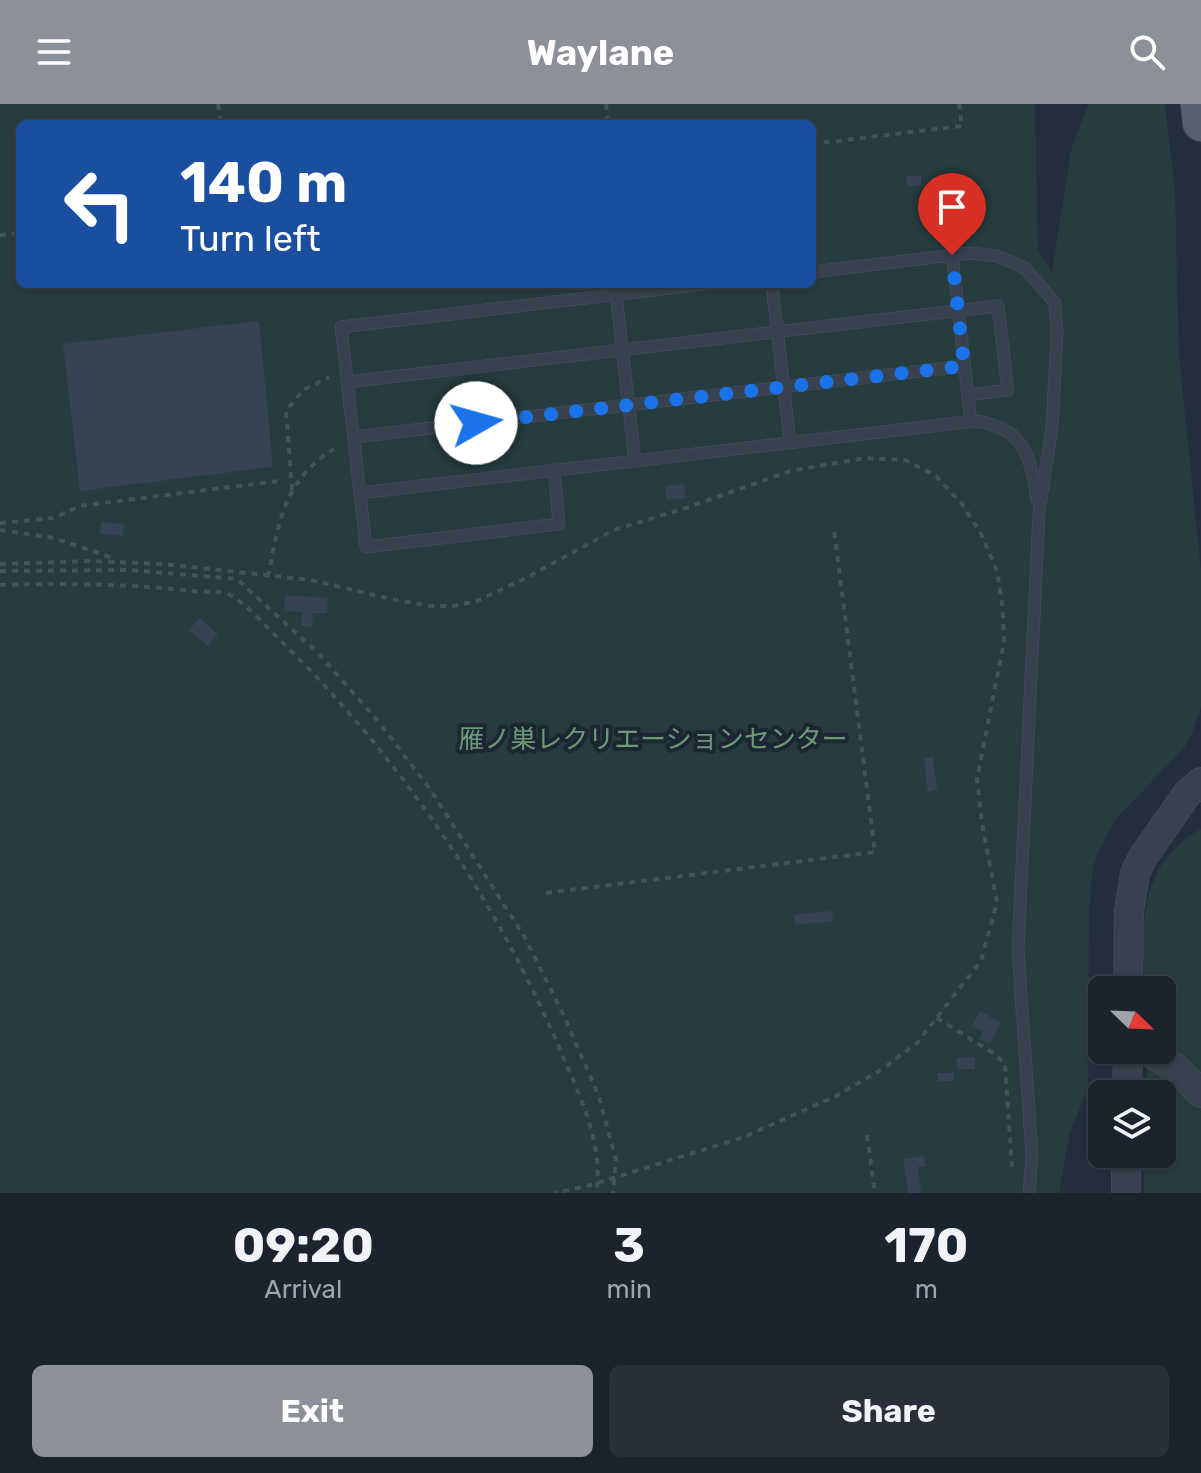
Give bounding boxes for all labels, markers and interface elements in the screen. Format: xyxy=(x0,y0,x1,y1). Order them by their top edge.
icon: menu xyxy=(32,30,76,74)
icon: search xyxy=(1125,30,1169,74)
text: Waylane xyxy=(527,31,674,74)
text: 140 m xyxy=(180,150,347,216)
icon: left xyxy=(48,152,152,256)
pin xyxy=(918,173,986,255)
icon: arrive xyxy=(930,185,974,229)
text: Turn left xyxy=(180,217,321,260)
position arrow xyxy=(434,381,518,465)
park label: 雁ノ巣レクリエーションセンター xyxy=(458,724,848,755)
north arrow xyxy=(1088,976,1176,1064)
map controls xyxy=(1088,976,1176,1168)
button: layers xyxy=(1088,1080,1176,1168)
text: 09:20 xyxy=(233,1217,374,1274)
text: 3 xyxy=(613,1217,645,1274)
text: 170 xyxy=(884,1217,968,1274)
text: Arrival xyxy=(264,1274,342,1305)
text: min xyxy=(607,1274,652,1305)
text: m xyxy=(915,1274,938,1305)
button: Exit xyxy=(32,1365,593,1457)
button: Share xyxy=(609,1365,1169,1457)

